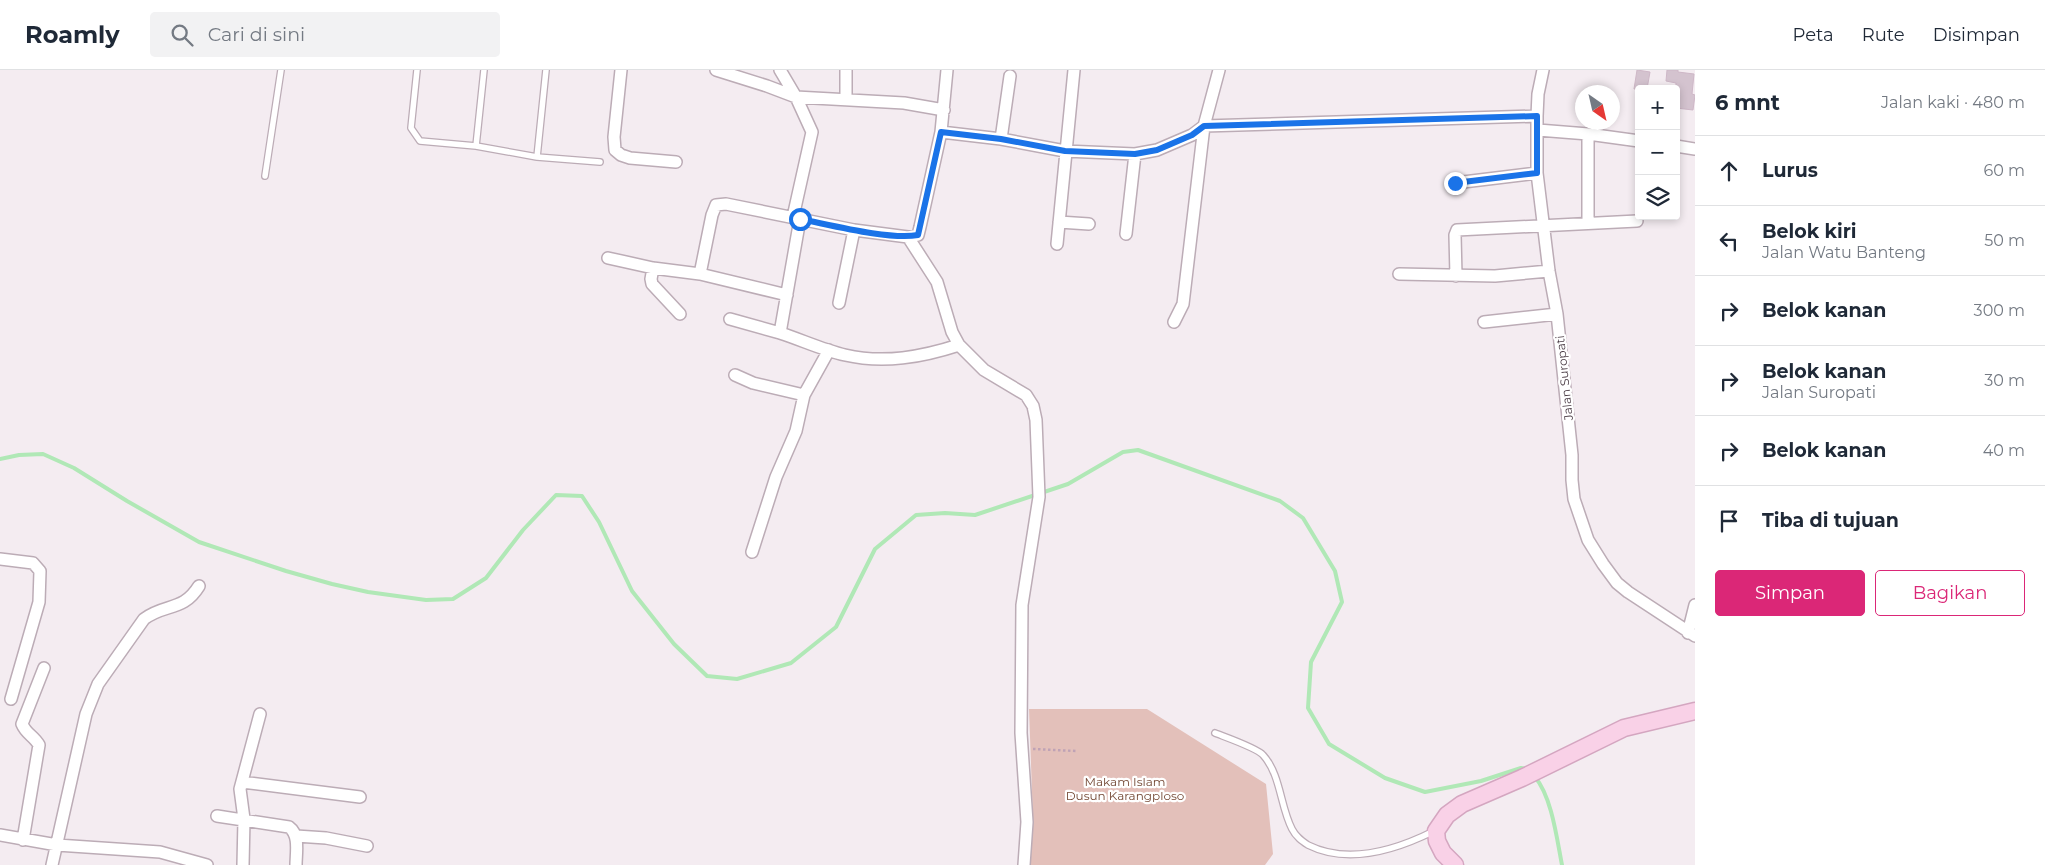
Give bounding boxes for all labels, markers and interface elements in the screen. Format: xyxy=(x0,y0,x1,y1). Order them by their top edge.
search box xyxy=(150,12,500,57)
text: Roamly xyxy=(25,20,120,49)
icon: search xyxy=(168,21,196,49)
text: Cari di sini xyxy=(208,23,305,46)
text: Peta xyxy=(1793,24,1834,46)
text: Rute xyxy=(1862,24,1905,46)
text: Disimpan xyxy=(1933,24,2020,46)
north arrow xyxy=(1575,85,1620,130)
map controls xyxy=(1635,85,1680,220)
button: + xyxy=(1635,85,1680,130)
text: 6 mnt xyxy=(1715,90,1780,115)
text: Jalan kaki · 480 m xyxy=(1881,93,2025,112)
button: − xyxy=(1635,130,1680,175)
icon: ahead xyxy=(1715,157,1743,185)
text: Lurus xyxy=(1762,159,1818,182)
text: 60 m xyxy=(1983,161,2025,180)
route end xyxy=(1444,172,1467,195)
button: layers xyxy=(1635,175,1680,220)
route start xyxy=(789,208,812,231)
text: Belok kiri xyxy=(1762,220,1857,243)
icon: left xyxy=(1715,227,1743,255)
text: 50 m xyxy=(1984,231,2025,250)
text: Jalan Watu Banteng xyxy=(1762,243,1926,262)
icon: right xyxy=(1715,297,1743,325)
text: Belok kanan xyxy=(1762,299,1886,322)
text: 300 m xyxy=(1974,301,2025,320)
street label: Jalan Suropati xyxy=(1552,335,1576,422)
text: Belok kanan xyxy=(1762,360,1886,383)
icon: right xyxy=(1715,367,1743,395)
text: 30 m xyxy=(1984,371,2025,390)
text: Jalan Suropati xyxy=(1762,383,1876,402)
icon: right xyxy=(1715,437,1743,465)
text: Belok kanan xyxy=(1762,439,1886,462)
text: 40 m xyxy=(1983,441,2025,460)
icon: arrive xyxy=(1715,507,1743,535)
text: Tiba di tujuan xyxy=(1762,509,1899,532)
button: Simpan xyxy=(1715,570,1865,616)
button: Bagikan xyxy=(1875,570,2025,616)
park label: Makam Islam Dusun Karangploso xyxy=(1066,774,1184,803)

